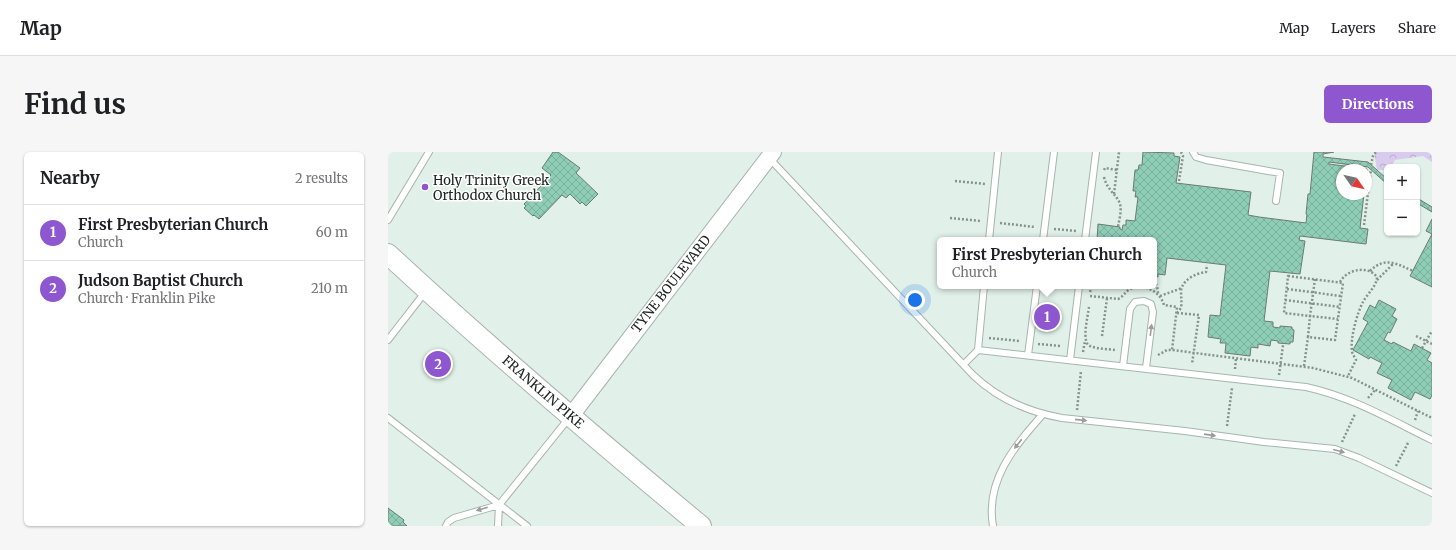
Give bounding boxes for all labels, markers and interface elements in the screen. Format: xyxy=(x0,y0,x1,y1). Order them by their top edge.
text: Map xyxy=(20,16,62,40)
text: Map xyxy=(1279,19,1309,37)
text: Layers xyxy=(1331,19,1376,37)
text: Share xyxy=(1398,19,1436,37)
button: Directions xyxy=(1324,85,1432,123)
text: Find us xyxy=(24,86,126,122)
north arrow xyxy=(1336,164,1372,200)
map controls xyxy=(1384,164,1420,236)
button: + xyxy=(1384,164,1420,200)
text: Nearby xyxy=(40,167,100,189)
text: 2 results xyxy=(295,170,348,187)
place label: Holy Trinity Greek Orthodox Church xyxy=(433,172,550,204)
marker: Holy Trinity Greek Orthodox Church xyxy=(420,182,430,192)
button: − xyxy=(1384,200,1420,236)
text: First Presbyterian Church xyxy=(78,215,268,234)
text: 1 xyxy=(50,224,56,241)
text: 60 m xyxy=(316,224,348,241)
street label: TYNE BOULEVARD xyxy=(628,232,714,336)
text: Church xyxy=(78,234,123,251)
popup xyxy=(937,237,1157,289)
text: First Presbyterian Church xyxy=(952,245,1142,264)
text: Church xyxy=(952,264,997,281)
text: Judson Baptist Church xyxy=(78,271,243,290)
text: 2 xyxy=(49,280,57,297)
text: 210 m xyxy=(311,280,348,297)
text: Church · Franklin Pike xyxy=(78,290,215,307)
your location xyxy=(905,290,925,310)
pin: 1 xyxy=(1034,302,1060,332)
one-way arrow xyxy=(1148,324,1154,336)
pin: 2 xyxy=(425,349,451,379)
street label: FRANKLIN PIKE xyxy=(499,352,588,433)
one-way arrow xyxy=(1075,416,1087,423)
one-way arrow xyxy=(1204,432,1216,438)
one-way arrow xyxy=(1013,438,1022,449)
one-way arrow xyxy=(1333,448,1345,454)
one-way arrow xyxy=(476,507,489,513)

